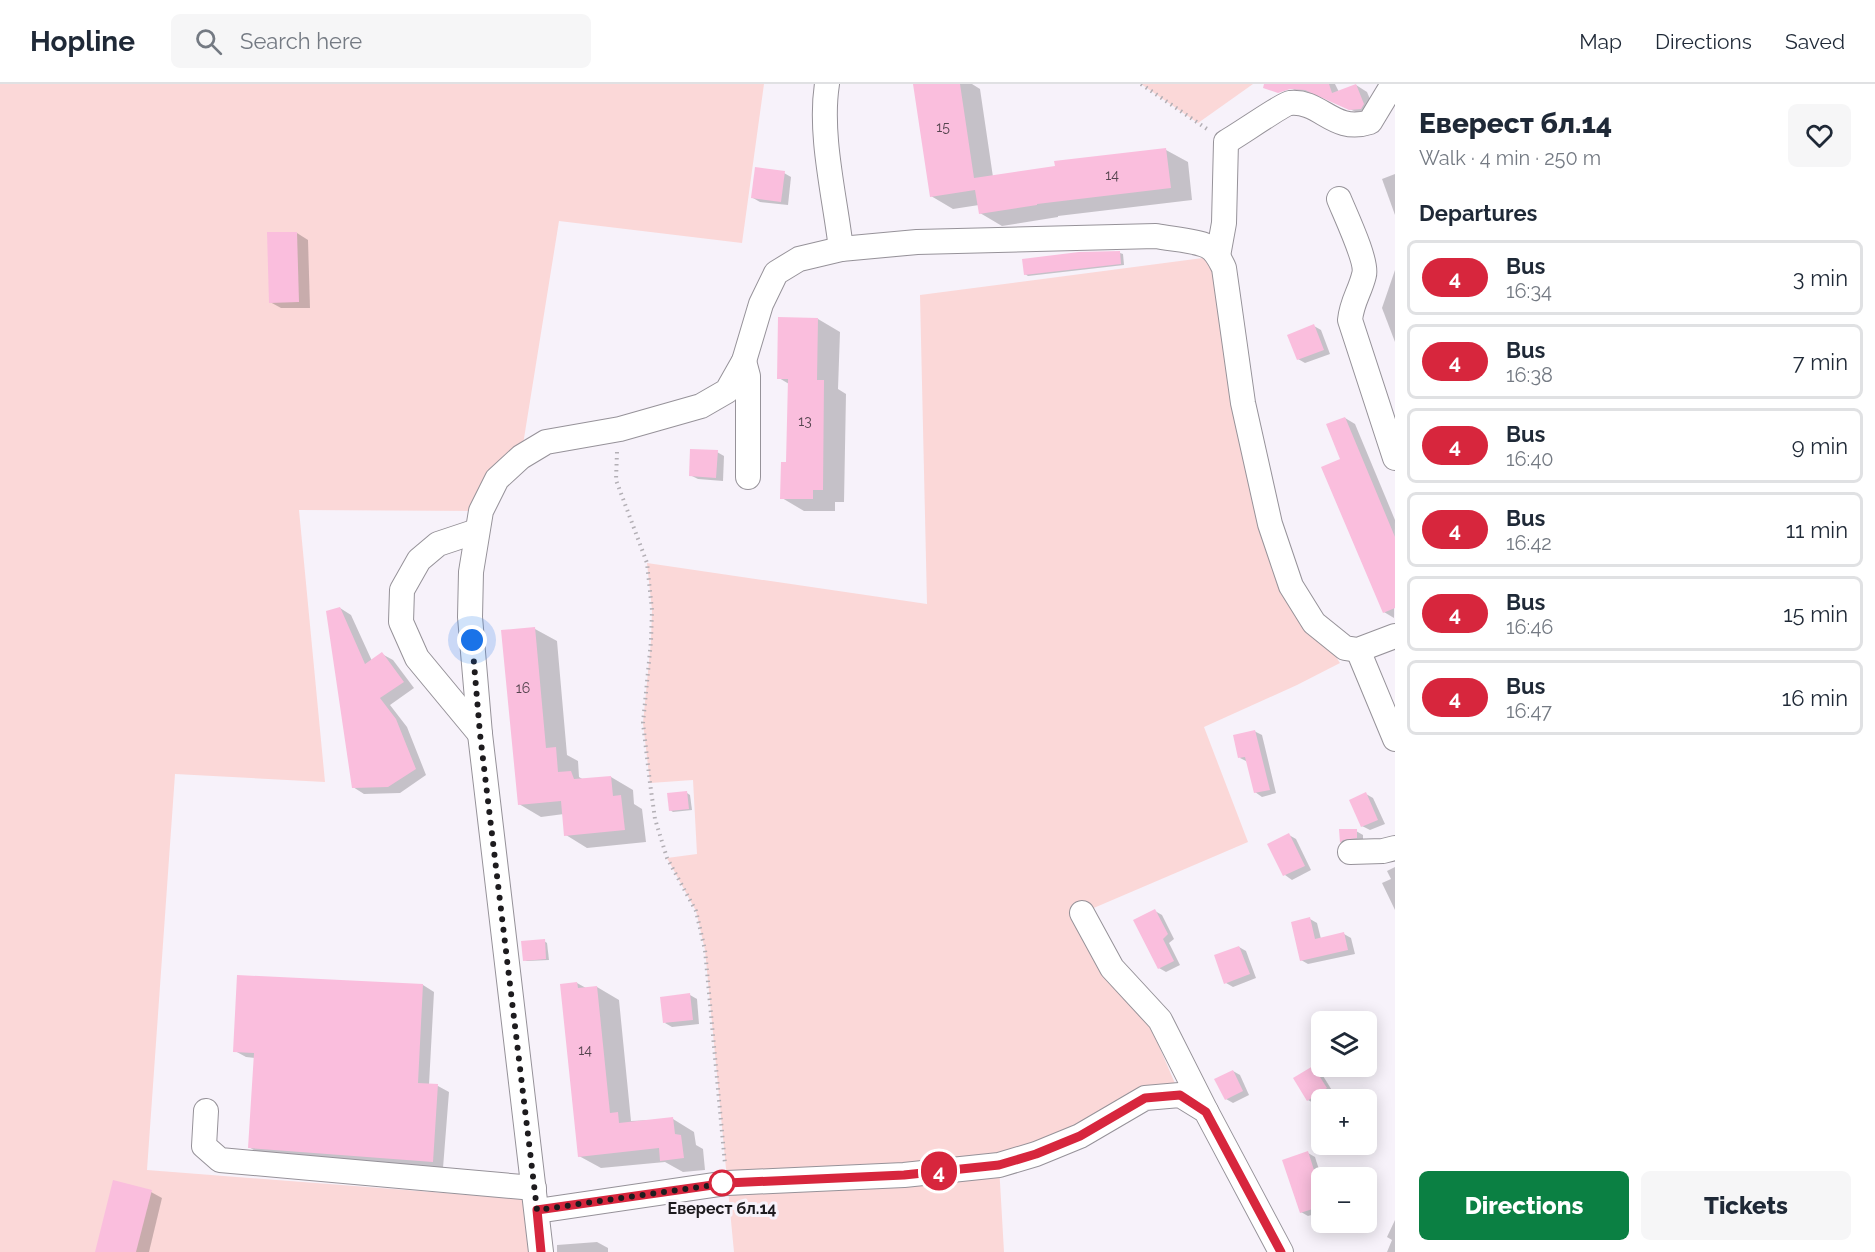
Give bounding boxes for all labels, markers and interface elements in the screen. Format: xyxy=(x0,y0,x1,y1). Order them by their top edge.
search box xyxy=(171,14,591,68)
text: Hopline xyxy=(30,25,135,58)
icon: search xyxy=(192,25,225,58)
text: Search here xyxy=(240,28,362,54)
text: Map xyxy=(1579,29,1622,54)
text: Directions xyxy=(1655,29,1752,54)
text: Saved xyxy=(1785,29,1845,54)
button: heart xyxy=(1788,104,1851,167)
text: Еверест бл.14 xyxy=(1419,107,1612,140)
house number: 15 xyxy=(936,119,950,135)
text: Walk · 4 min · 250 m xyxy=(1419,146,1601,170)
house number: 14 xyxy=(1105,167,1119,183)
text: Departures xyxy=(1419,200,1537,226)
text: Bus xyxy=(1506,253,1545,279)
text: 4 xyxy=(1449,265,1461,290)
text: 3 min xyxy=(1793,265,1848,291)
text: 16:34 xyxy=(1506,279,1552,303)
text: Bus xyxy=(1506,337,1545,363)
text: 4 xyxy=(1449,349,1461,374)
text: 7 min xyxy=(1793,349,1848,375)
text: 16:38 xyxy=(1506,363,1553,387)
house number: 13 xyxy=(798,413,812,429)
text: Bus xyxy=(1506,421,1545,447)
text: 4 xyxy=(1449,433,1461,458)
text: 9 min xyxy=(1792,433,1848,459)
text: 16:40 xyxy=(1506,447,1554,471)
text: Bus xyxy=(1506,505,1545,531)
text: 4 xyxy=(1449,517,1461,542)
text: 11 min xyxy=(1786,517,1848,543)
text: 16:42 xyxy=(1506,531,1552,555)
text: Bus xyxy=(1506,589,1545,615)
text: 4 xyxy=(1449,601,1461,626)
text: 15 min xyxy=(1783,601,1848,627)
text: 16:46 xyxy=(1506,615,1553,639)
your location xyxy=(457,625,487,655)
text: Bus xyxy=(1506,673,1545,699)
house number: 16 xyxy=(516,680,530,696)
text: 4 xyxy=(1449,685,1461,710)
text: 16 min xyxy=(1782,685,1848,711)
text: 16:47 xyxy=(1506,699,1552,723)
map controls xyxy=(1311,1011,1377,1233)
button: layers xyxy=(1311,1011,1377,1077)
house number: 14 xyxy=(578,1042,592,1058)
button: + xyxy=(1311,1089,1377,1155)
line badge: 4 xyxy=(920,1152,958,1190)
text: 4 xyxy=(933,1159,945,1184)
button: − xyxy=(1311,1167,1377,1233)
marker: Еверест бл.14 xyxy=(709,1170,735,1196)
button: Directions xyxy=(1419,1171,1629,1240)
button: Tickets xyxy=(1641,1171,1851,1240)
place label: Еверест бл.14 xyxy=(668,1199,776,1218)

